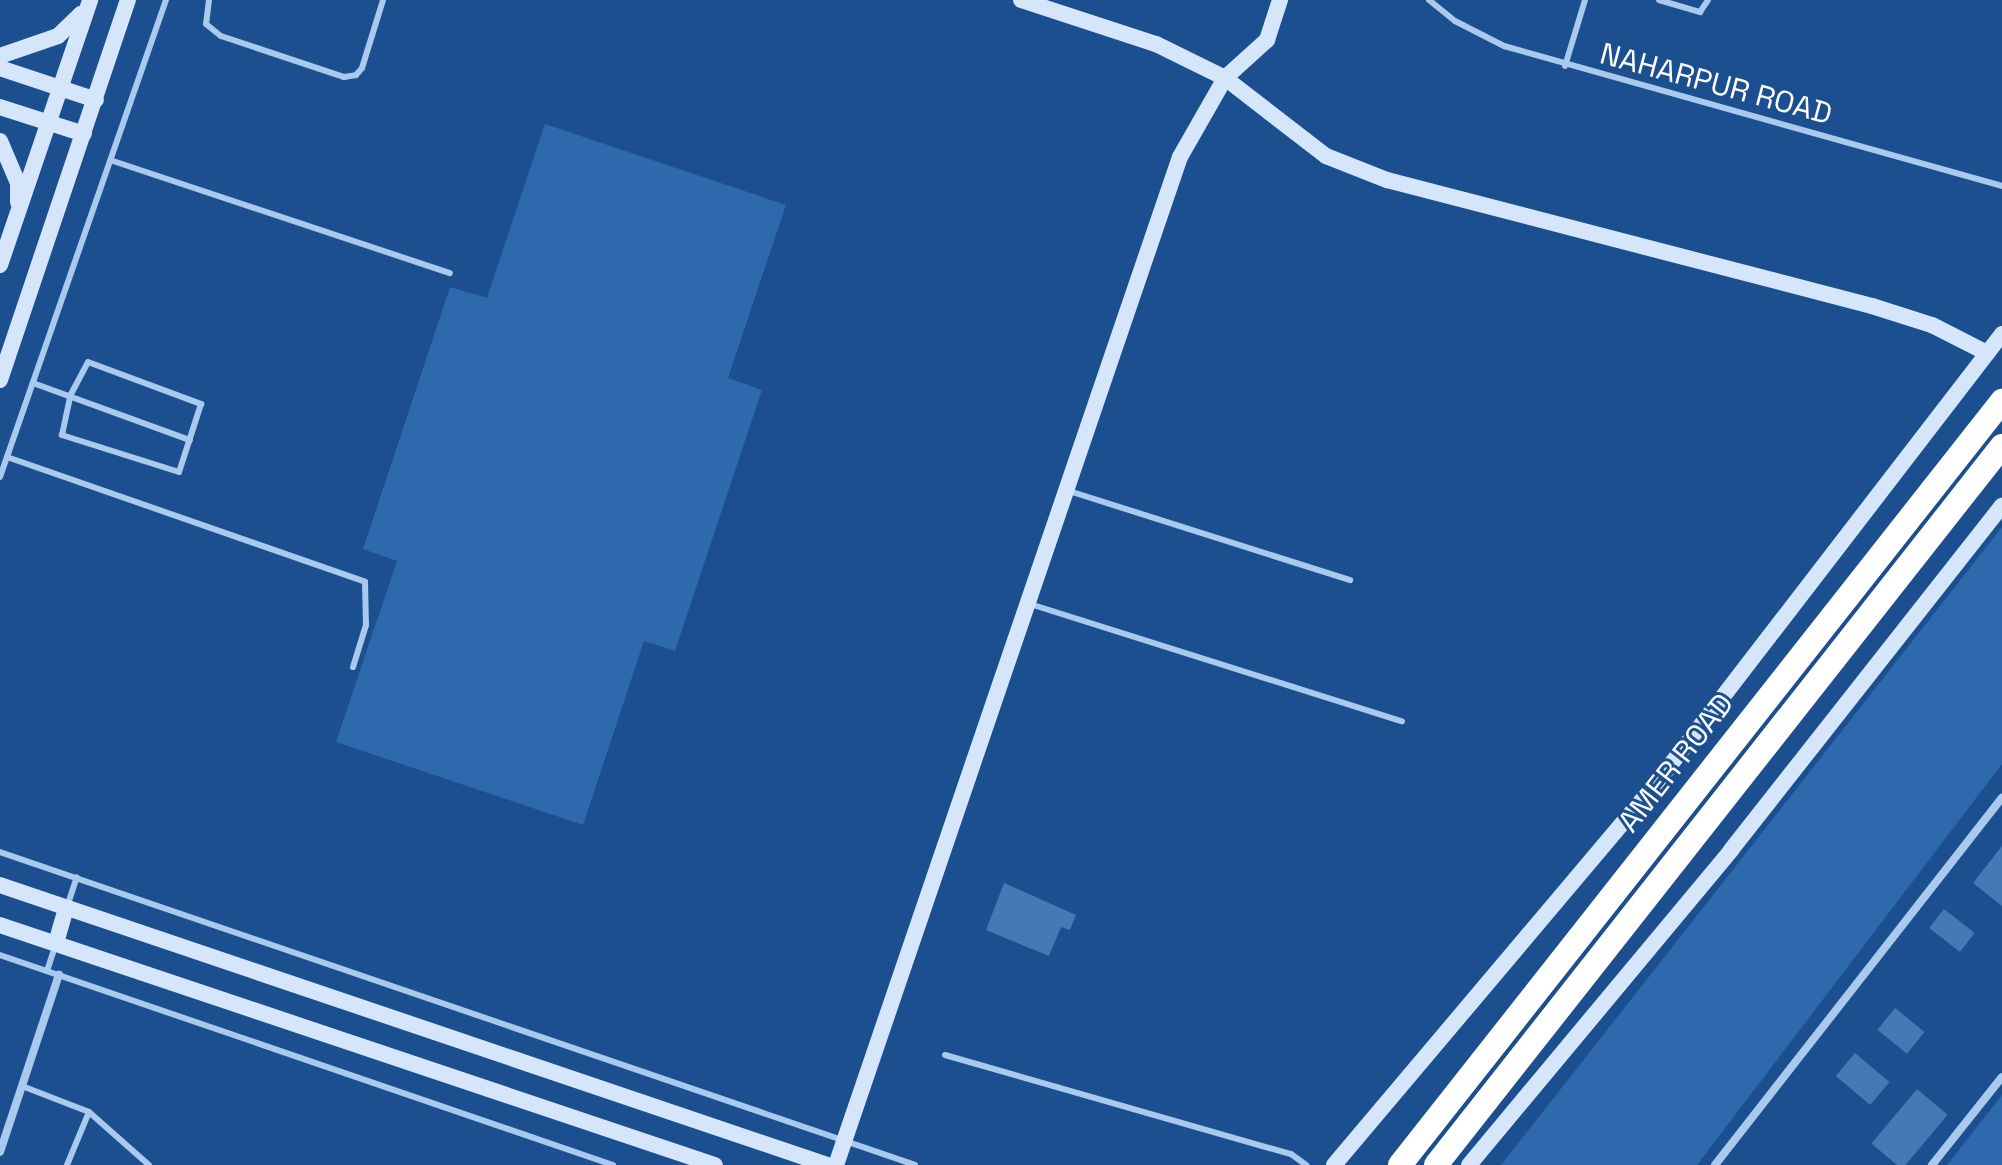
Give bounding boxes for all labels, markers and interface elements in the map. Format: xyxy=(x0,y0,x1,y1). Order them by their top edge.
street label: NAHARPUR ROAD xyxy=(1596,36,1836,132)
street label: AMER ROAD xyxy=(1611,687,1741,839)

